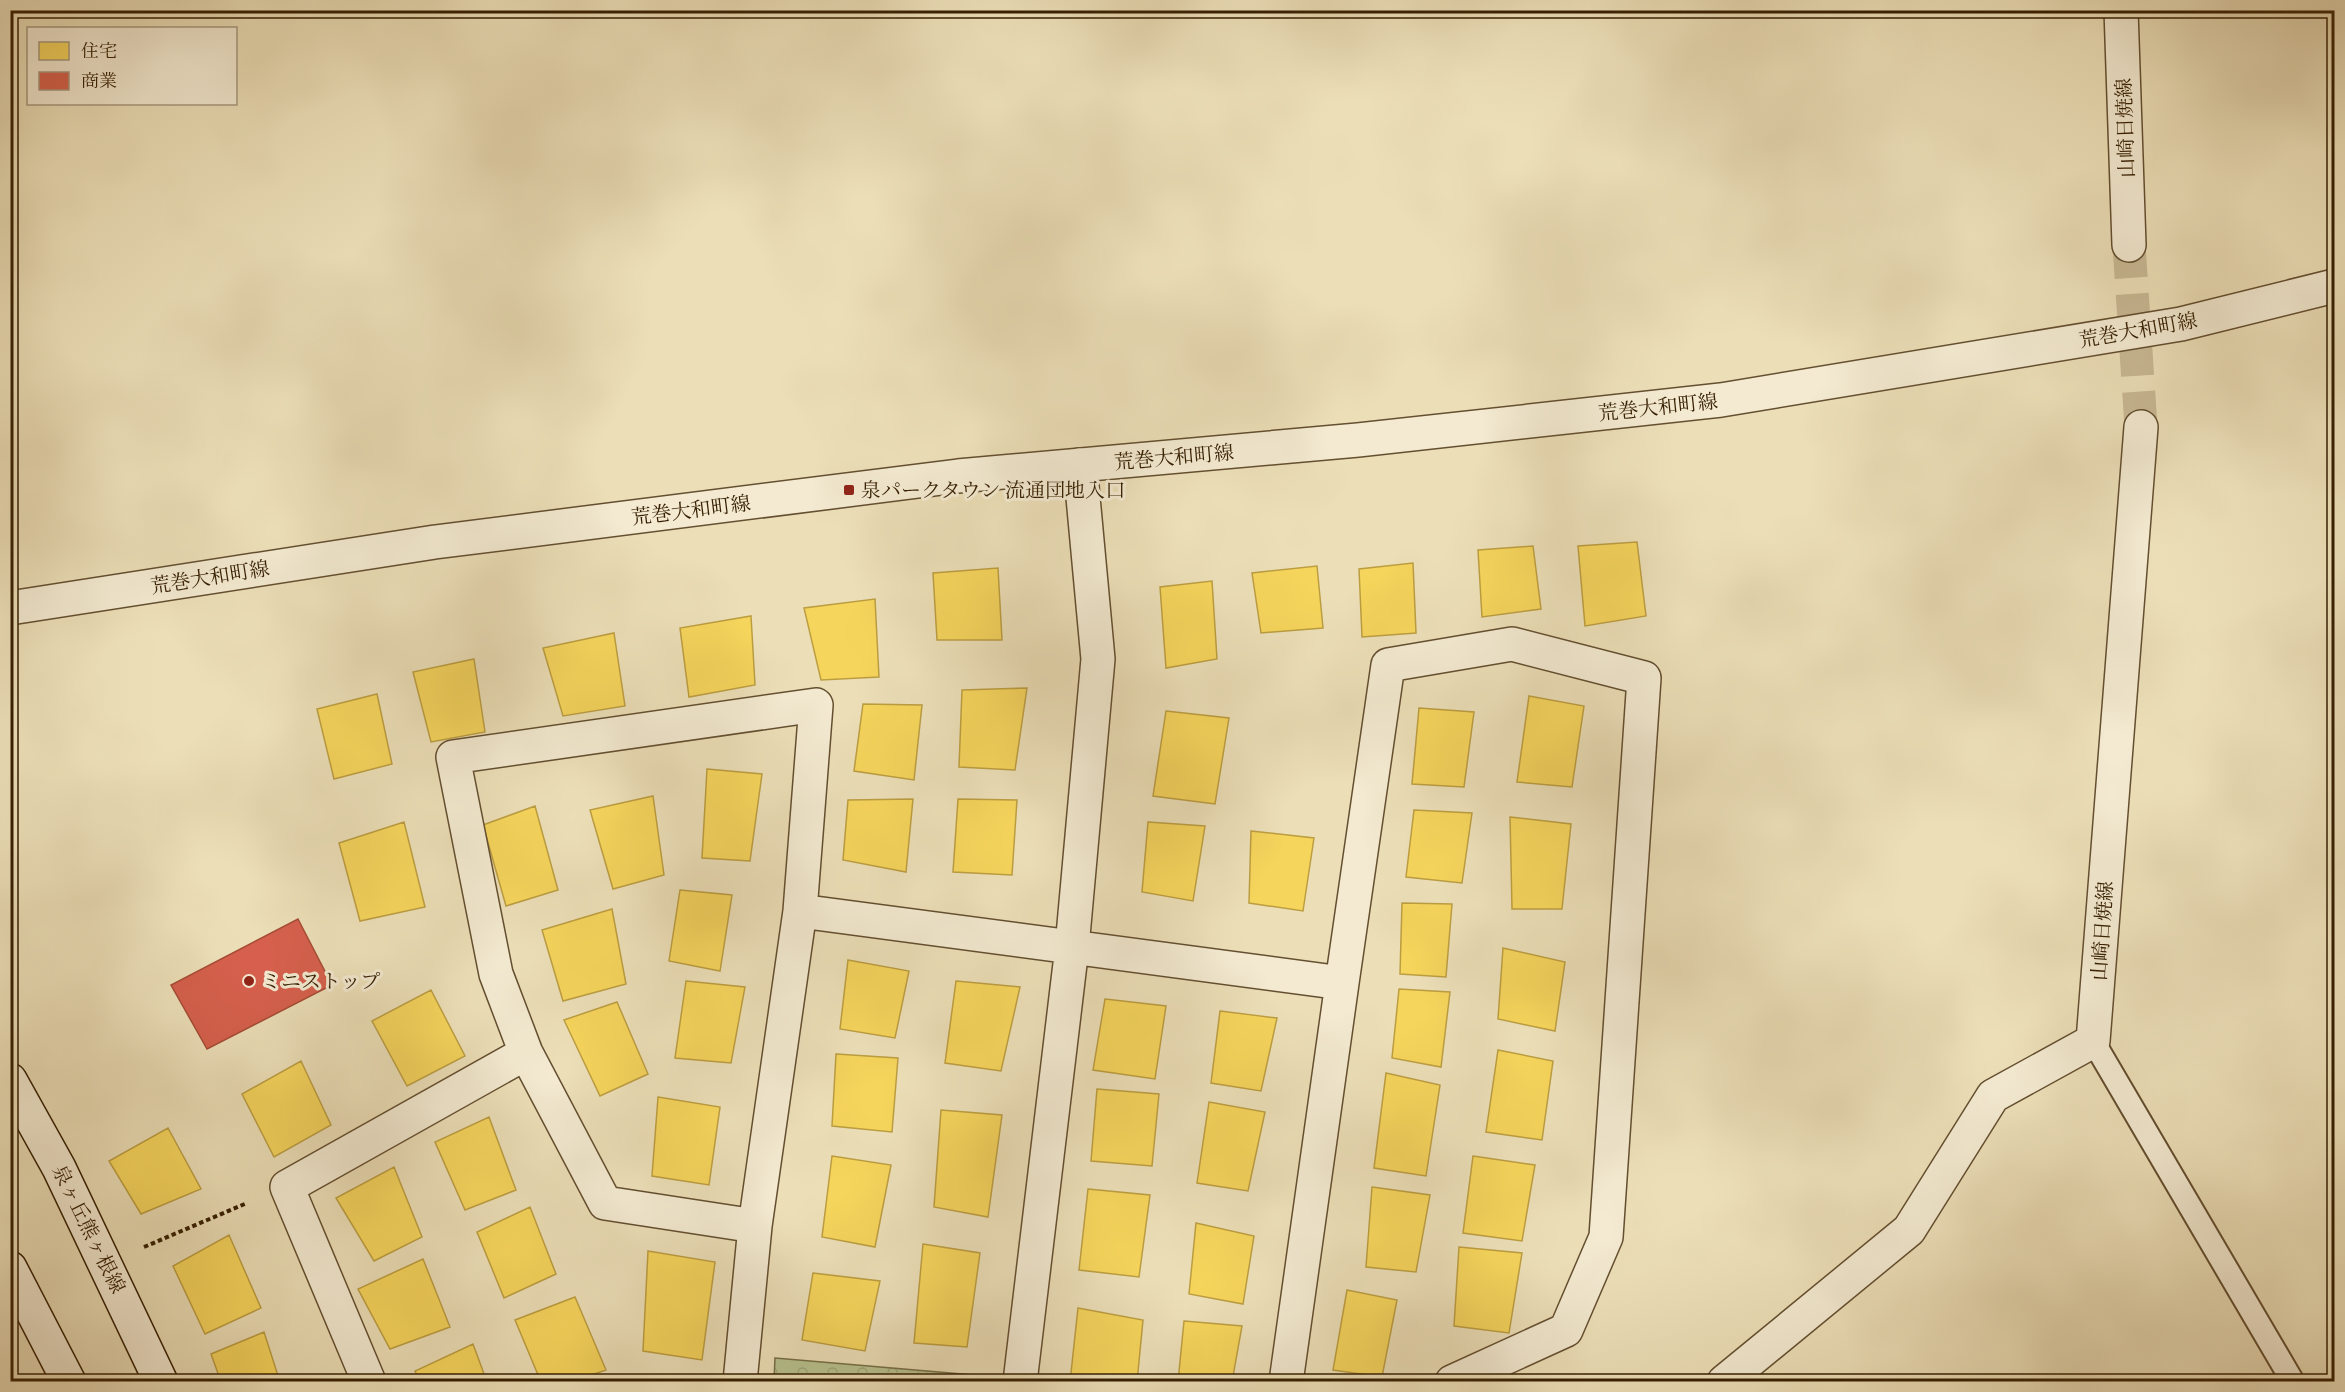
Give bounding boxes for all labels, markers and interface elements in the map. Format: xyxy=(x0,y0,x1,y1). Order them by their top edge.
legend xyxy=(27,27,237,105)
text: 住宅 xyxy=(81,41,117,62)
text: 商業 xyxy=(81,71,117,92)
street label: 山崎日焼線 xyxy=(2112,78,2139,178)
street label: 荒巻大和町線 xyxy=(2077,309,2199,352)
street label: 荒巻大和町線 xyxy=(1597,390,1719,425)
street label: 荒巻大和町線 xyxy=(1113,441,1235,474)
place label: 泉パークタウン 流通団地入口 xyxy=(861,479,1125,502)
marker: 泉パークタウン 流通団地入口 xyxy=(842,483,856,497)
street label: 荒巻大和町線 xyxy=(630,492,752,529)
street label: 荒巻大和町線 xyxy=(149,557,271,598)
street label: 山崎日焼線 xyxy=(2088,880,2117,982)
place label: ミニストップ xyxy=(261,970,380,993)
marker: ミニストップ xyxy=(242,974,256,988)
street label: 泉ヶ丘熊ヶ根線 xyxy=(48,1161,130,1297)

